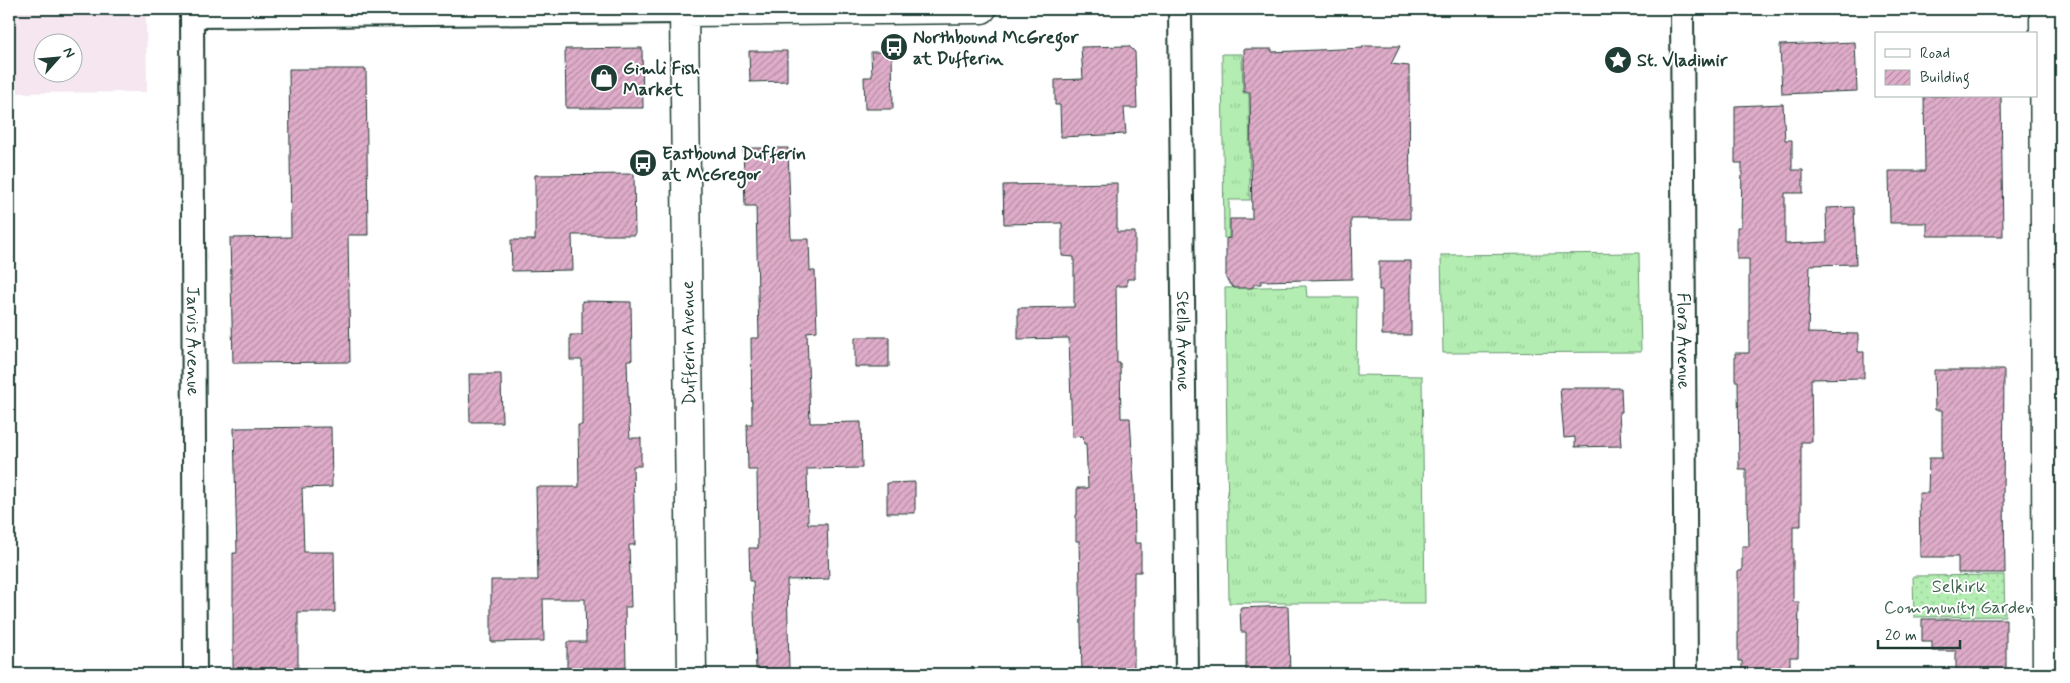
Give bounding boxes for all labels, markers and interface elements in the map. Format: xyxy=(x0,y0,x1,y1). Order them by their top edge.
place label: Northbound McGregor at Dufferin xyxy=(913,26,1079,71)
north arrow xyxy=(32,32,82,82)
bus stop icon: Northbound McGregor at Dufferin xyxy=(879,32,909,62)
legend xyxy=(1875,32,2038,98)
text: N xyxy=(59,44,79,61)
text: Road xyxy=(1920,44,1950,64)
place icon: St. Vladimir xyxy=(1603,45,1633,75)
place label: St. Vladimir xyxy=(1637,49,1728,73)
place label: Gimli Fish Market xyxy=(623,57,700,102)
shop icon: Gimli Fish Market xyxy=(589,63,619,93)
text: Building xyxy=(1920,68,1970,89)
place label: Eastbound Dufferin at McGregor xyxy=(662,142,806,189)
bus stop icon: Eastbound Dufferin at McGregor xyxy=(628,148,658,178)
street label: Dufferin Avenue xyxy=(676,280,702,406)
street label: Jarvis Avenue xyxy=(180,286,205,396)
street label: Stella Avenue xyxy=(1170,290,1195,392)
street label: Flora Avenue xyxy=(1671,293,1695,389)
park label: Selkirk Community Garden xyxy=(1884,575,2034,620)
scale bar xyxy=(1878,618,1960,650)
text: 20 m xyxy=(1885,626,1917,646)

